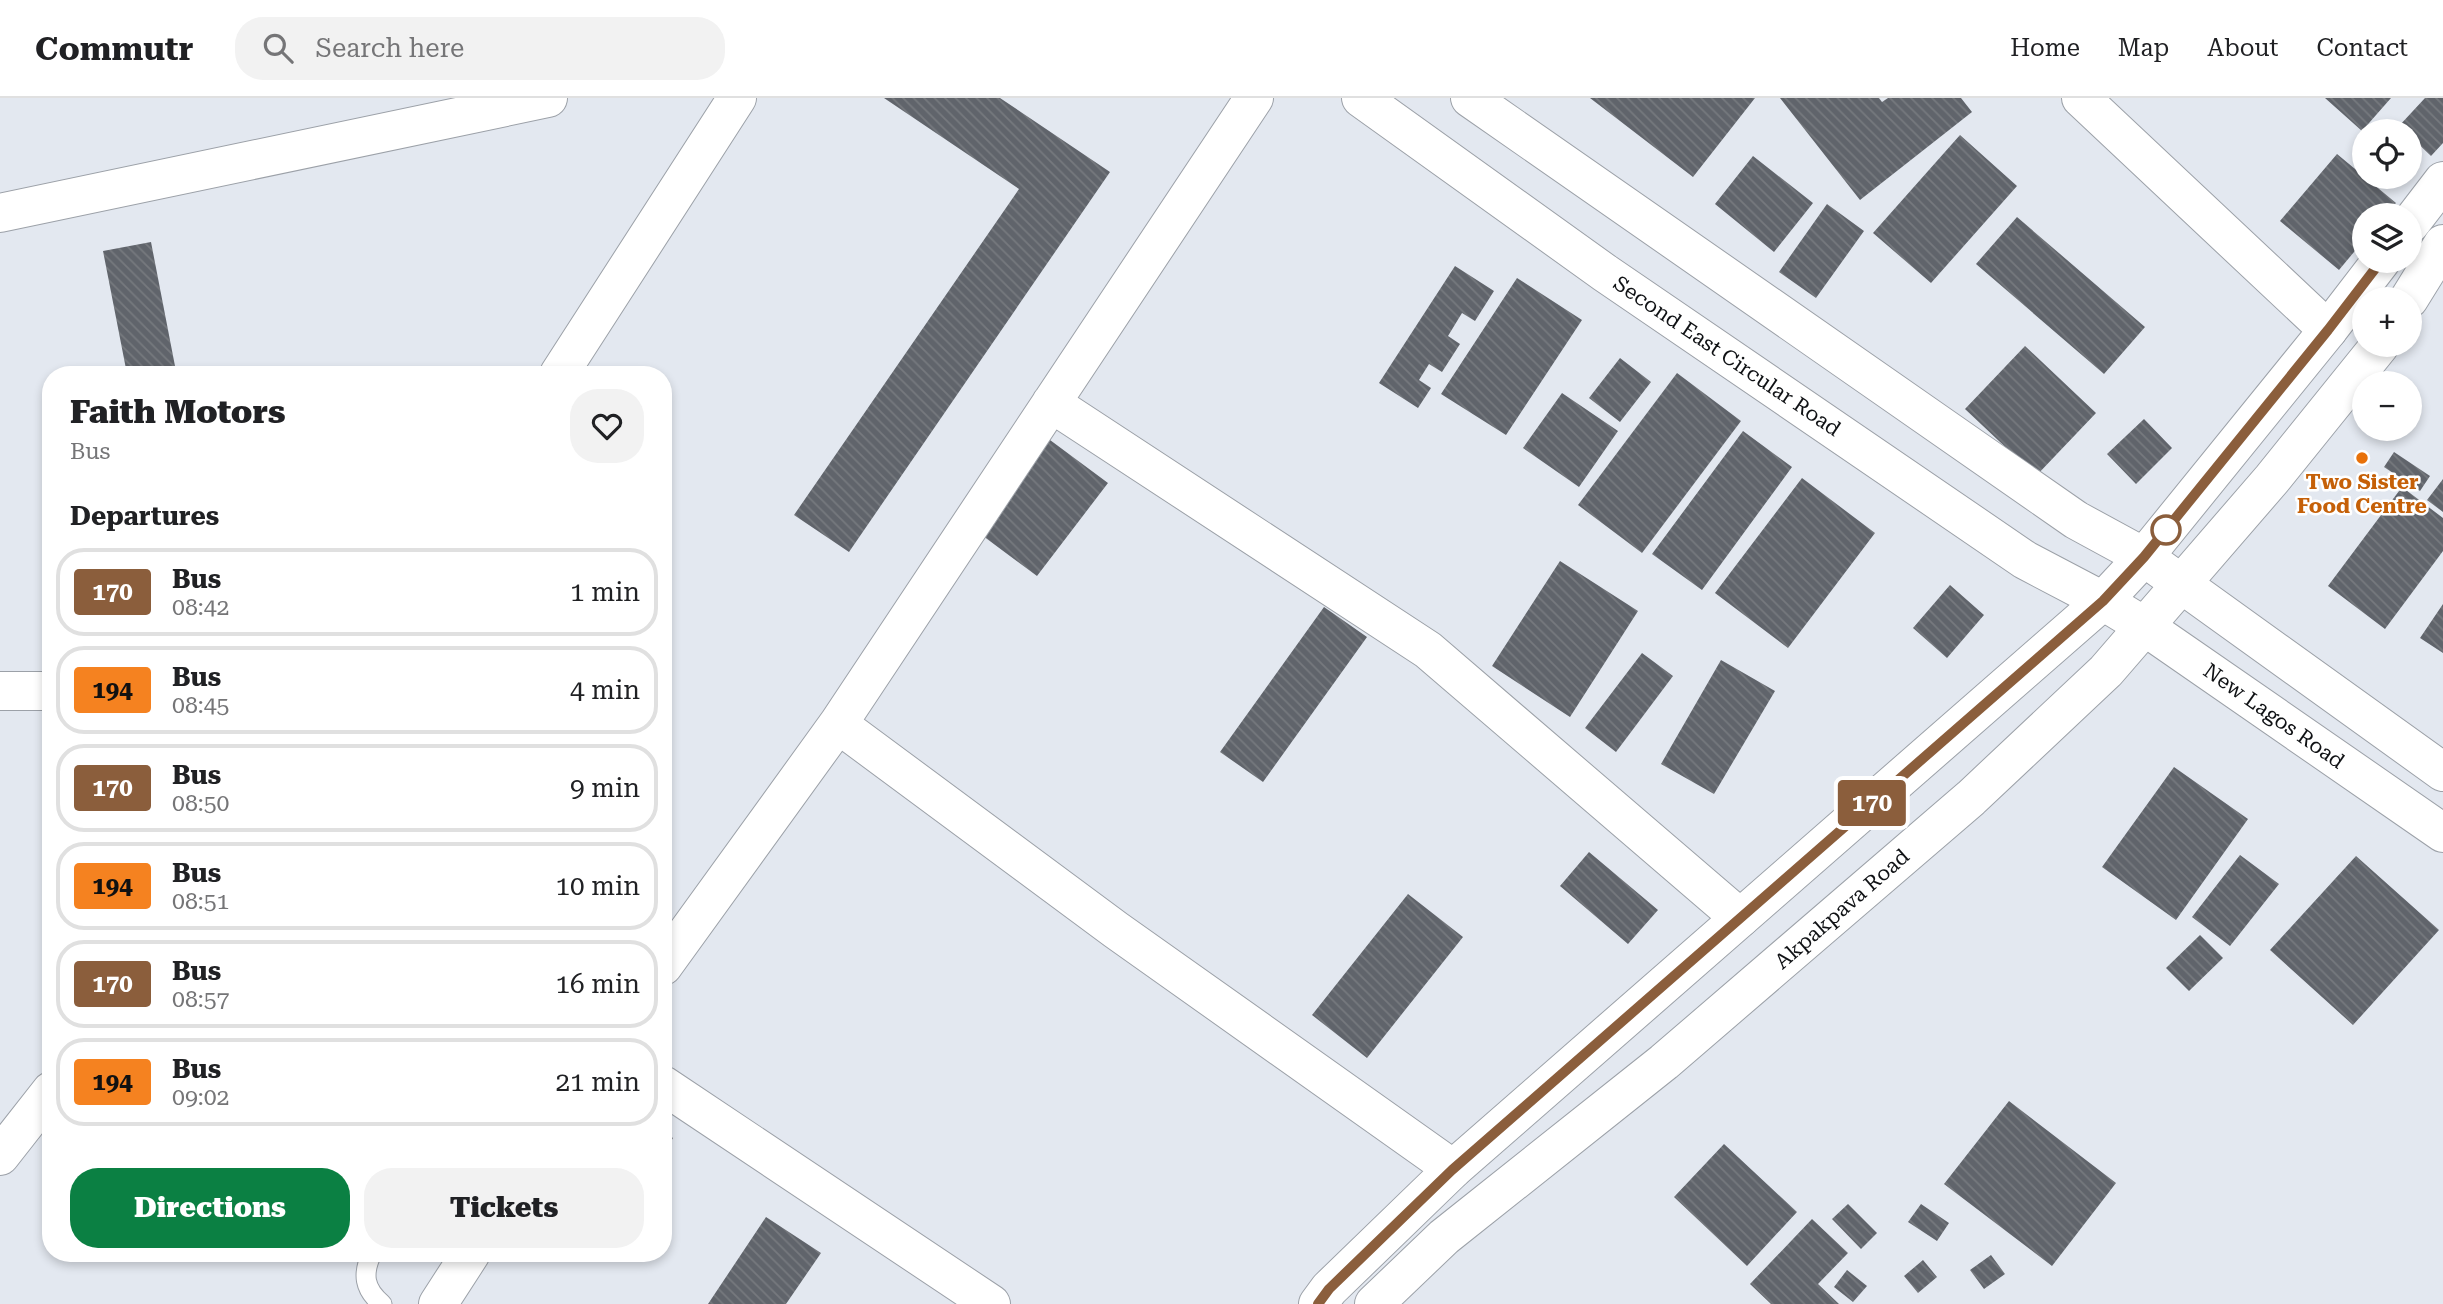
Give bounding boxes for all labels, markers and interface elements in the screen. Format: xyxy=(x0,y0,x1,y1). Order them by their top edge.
search box xyxy=(235,17,725,80)
text: Commutr xyxy=(35,29,193,68)
icon: search xyxy=(259,29,297,67)
text: Search here xyxy=(315,33,464,63)
text: Home xyxy=(2010,34,2080,62)
text: Map xyxy=(2118,34,2169,62)
text: About xyxy=(2207,34,2278,62)
text: Contact xyxy=(2316,34,2408,62)
map controls xyxy=(2352,119,2422,441)
button: locate xyxy=(2352,119,2422,189)
button: layers xyxy=(2352,203,2422,273)
street label: Second East Circular Road xyxy=(1609,271,1846,441)
button: + xyxy=(2352,287,2422,357)
button: − xyxy=(2352,371,2422,441)
button: heart xyxy=(570,389,644,463)
text: Faith Motors xyxy=(70,392,286,431)
text: Bus xyxy=(70,438,110,465)
marker: Two Sister Food Centre xyxy=(2354,450,2370,466)
place label: Two Sister Food Centre xyxy=(2297,470,2427,518)
text: Departures xyxy=(70,501,219,531)
unlabelled marker xyxy=(2151,515,2181,545)
text: Bus xyxy=(172,564,221,594)
text: 1 min xyxy=(570,577,640,607)
text: 170 xyxy=(92,578,133,606)
text: 08:42 xyxy=(172,594,229,621)
street label: New Lagos Road xyxy=(2199,658,2349,774)
text: Bus xyxy=(172,662,221,692)
text: 4 min xyxy=(570,675,640,705)
text: 194 xyxy=(92,676,133,704)
text: 08:45 xyxy=(172,692,229,719)
text: Bus xyxy=(172,760,221,790)
text: 9 min xyxy=(570,773,640,803)
text: 170 xyxy=(92,774,133,802)
line badge: 170 xyxy=(1832,780,1912,826)
text: 170 xyxy=(1852,789,1892,817)
text: 08:50 xyxy=(172,790,229,817)
street label: Akpakpava Road xyxy=(1770,844,1914,974)
text: Bus xyxy=(172,858,221,888)
text: 10 min xyxy=(556,871,640,901)
text: 194 xyxy=(92,872,133,900)
text: 08:51 xyxy=(172,888,229,915)
text: Bus xyxy=(172,956,221,986)
text: 16 min xyxy=(556,969,640,999)
text: 170 xyxy=(92,970,133,998)
text: 08:57 xyxy=(172,986,229,1013)
text: Bus xyxy=(172,1054,221,1084)
text: 21 min xyxy=(556,1067,640,1097)
text: 194 xyxy=(92,1068,133,1096)
text: 09:02 xyxy=(172,1084,229,1111)
button: Directions xyxy=(70,1168,350,1248)
button: Tickets xyxy=(364,1168,644,1248)

